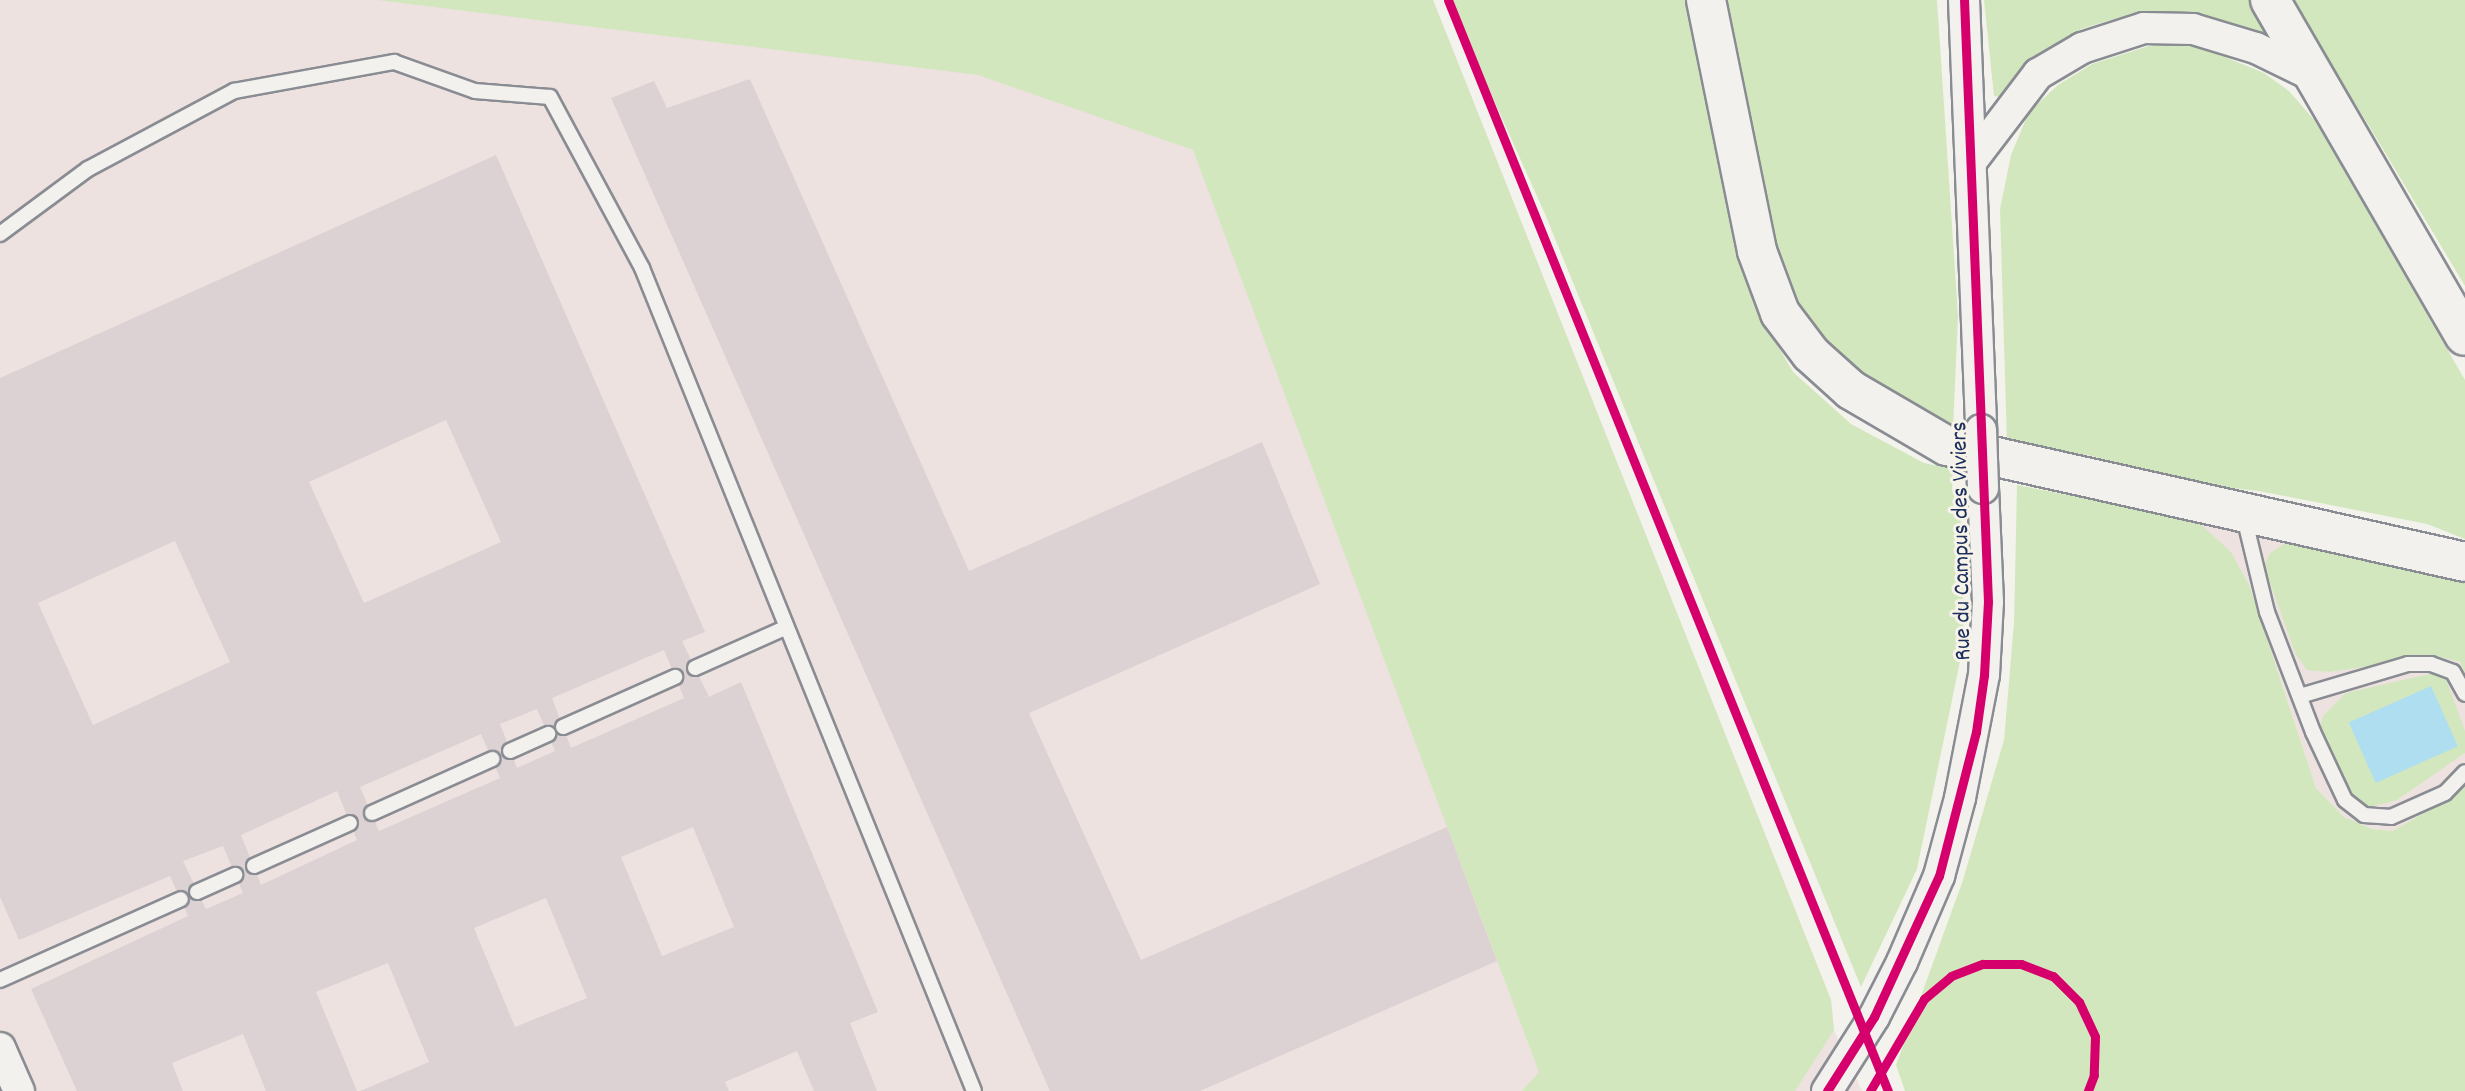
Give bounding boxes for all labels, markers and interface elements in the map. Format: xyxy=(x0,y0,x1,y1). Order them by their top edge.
street label: Rue du Campus des Viviers xyxy=(1947,421,1979,661)

